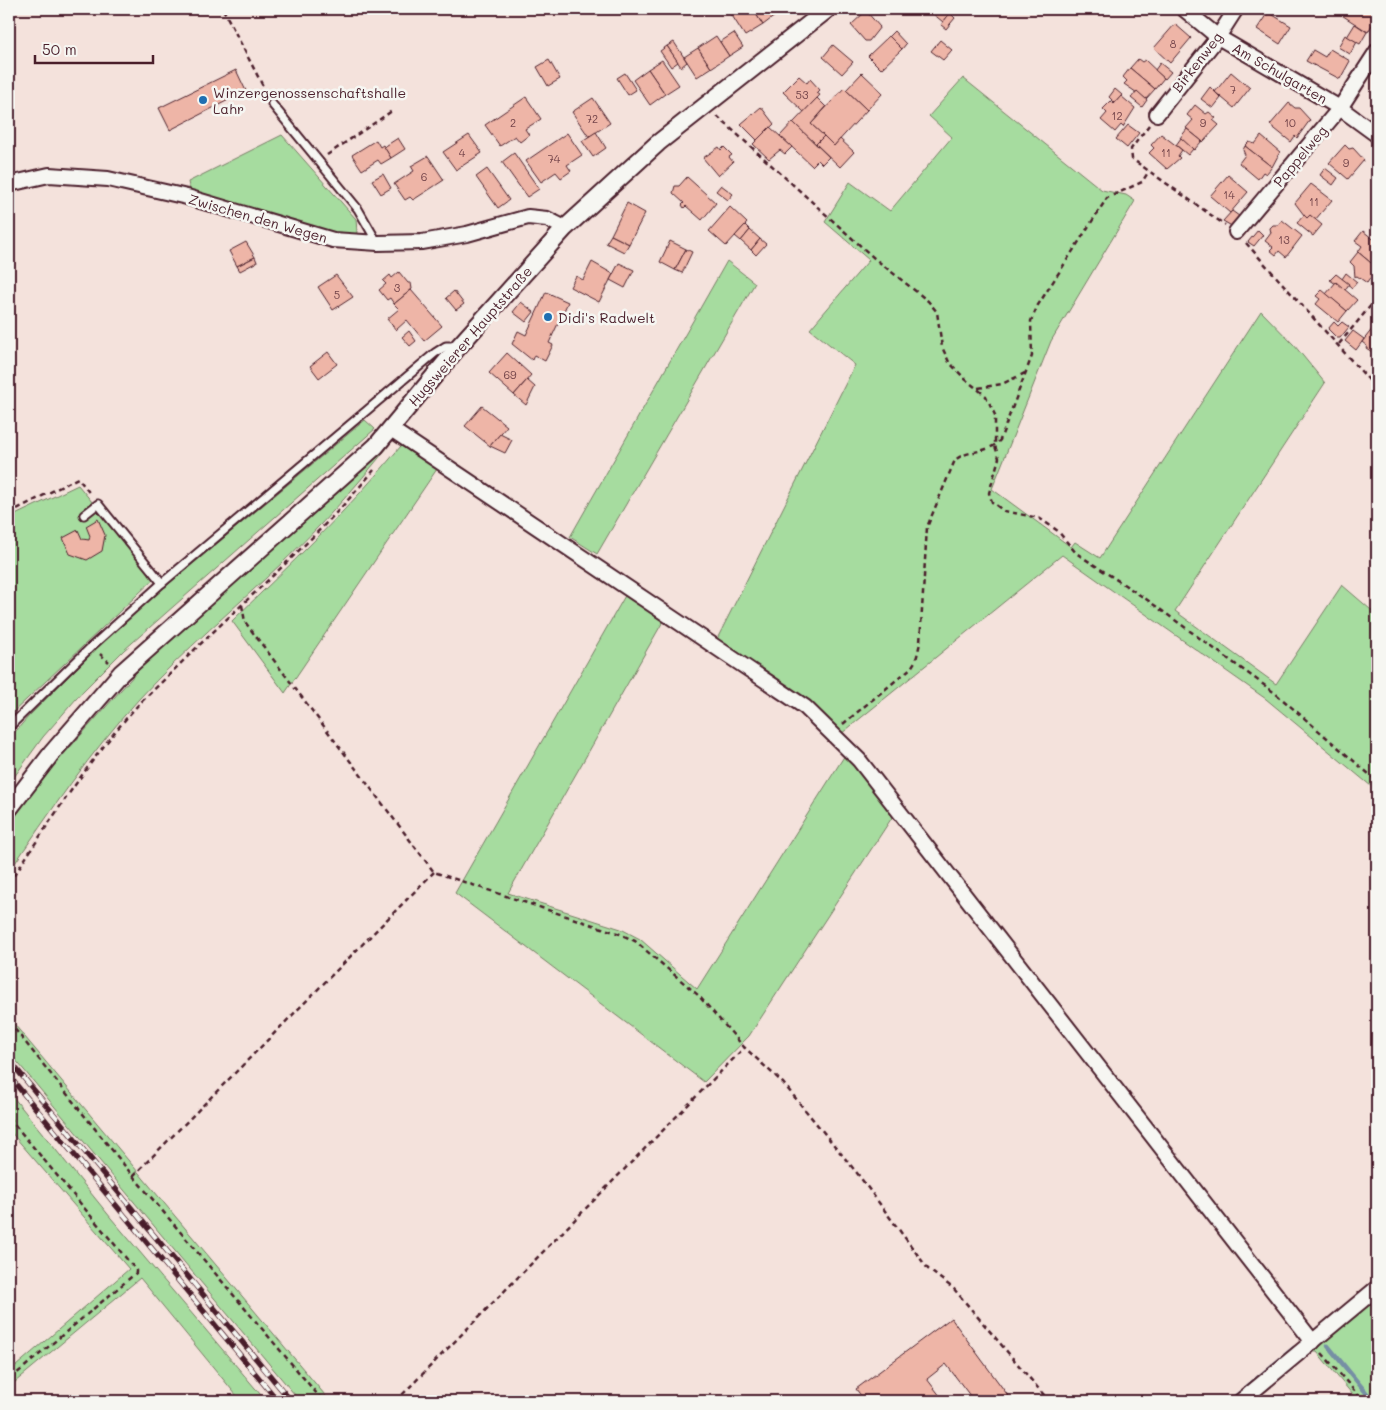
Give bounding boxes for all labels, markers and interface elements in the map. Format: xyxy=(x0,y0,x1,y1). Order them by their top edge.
street label: Birkenweg xyxy=(1167,28,1227,96)
scale bar xyxy=(35,32,152,64)
house number: 8 xyxy=(1170,36,1177,51)
street label: Am Schulgarten xyxy=(1229,38,1331,108)
text: 50 m xyxy=(42,39,77,59)
house number: 7 xyxy=(1230,82,1236,97)
place label: Winzergenossenschaftshalle Lahr xyxy=(213,83,406,118)
house number: 53 xyxy=(796,87,809,102)
marker: Winzergenossenschaftshalle Lahr xyxy=(197,94,209,106)
house number: 12 xyxy=(1111,108,1123,123)
house number: 72 xyxy=(586,111,598,126)
house number: 2 xyxy=(510,115,516,130)
house number: 9 xyxy=(1200,115,1207,130)
house number: 10 xyxy=(1284,115,1296,130)
street label: Pappelweg xyxy=(1269,121,1331,191)
house number: 4 xyxy=(459,145,466,160)
house number: 11 xyxy=(1161,145,1171,160)
house number: 74 xyxy=(548,151,561,166)
house number: 9 xyxy=(1343,155,1350,170)
house number: 6 xyxy=(421,169,427,184)
house number: 14 xyxy=(1223,187,1235,202)
street label: Zwischen den Wegen xyxy=(186,189,330,247)
house number: 11 xyxy=(1309,194,1319,209)
house number: 13 xyxy=(1278,232,1290,247)
street label: Hugsweierer Hauptstraße xyxy=(404,262,536,410)
house number: 3 xyxy=(394,280,401,295)
house number: 5 xyxy=(334,287,340,302)
place label: Didi's Radwelt xyxy=(558,308,655,327)
marker: Didi's Radwelt xyxy=(542,311,554,323)
house number: 69 xyxy=(503,367,517,382)

